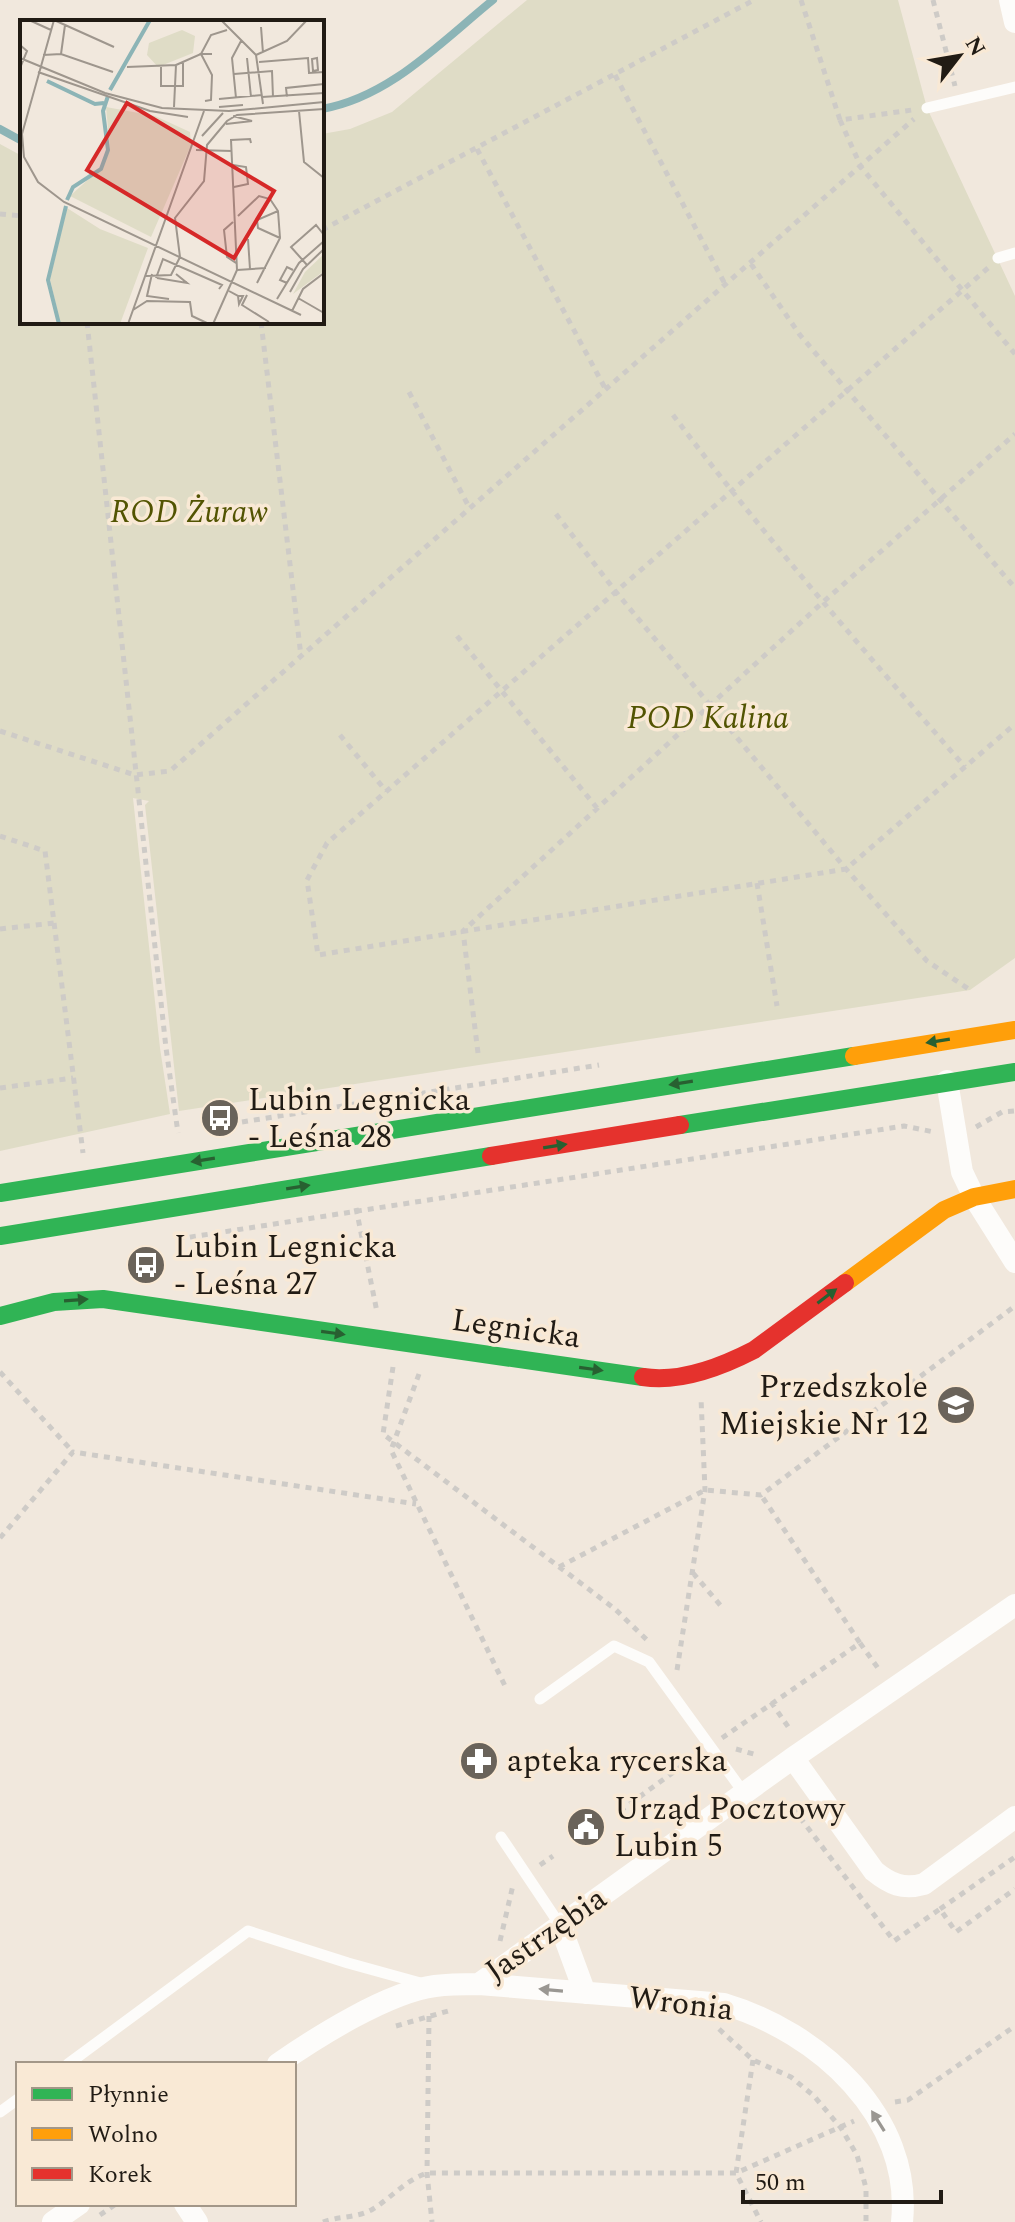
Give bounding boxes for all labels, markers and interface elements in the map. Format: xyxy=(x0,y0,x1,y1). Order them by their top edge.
north arrow xyxy=(919,16,999,96)
inset map xyxy=(20,20,324,324)
text: N xyxy=(956,30,994,63)
park label: ROD Żuraw xyxy=(110,488,268,537)
park label: POD Kalina xyxy=(627,694,789,743)
one-way arrow xyxy=(925,1035,950,1048)
place label: Lubin Legnicka - Leśna 28 xyxy=(248,1076,471,1162)
one-way arrow xyxy=(668,1077,693,1089)
bus stop icon: Lubin Legnicka - Leśna 28 xyxy=(199,1097,241,1139)
one-way arrow xyxy=(542,1139,567,1151)
one-way arrow xyxy=(190,1154,215,1167)
one-way arrow xyxy=(286,1181,311,1193)
place label: Lubin Legnicka - Leśna 27 xyxy=(174,1223,397,1309)
bus stop icon: Lubin Legnicka - Leśna 27 xyxy=(125,1244,167,1286)
one-way arrow xyxy=(817,1289,838,1305)
one-way arrow xyxy=(64,1293,89,1306)
street label: Legnicka xyxy=(448,1296,584,1362)
one-way arrow xyxy=(321,1327,346,1340)
one-way arrow xyxy=(579,1363,604,1376)
place label: Przedszkole Miejskie Nr 12 xyxy=(719,1363,928,1449)
school or university icon: Przedszkole Miejskie Nr 12 xyxy=(935,1384,977,1426)
place label: apteka rycerska xyxy=(507,1737,727,1786)
pharmacy icon: apteka rycerska xyxy=(458,1740,500,1782)
place label: Urząd Pocztowy Lubin 5 xyxy=(614,1785,847,1871)
public building icon: Urząd Pocztowy Lubin 5 xyxy=(565,1806,607,1848)
street label: Jastrzębia xyxy=(475,1875,617,1995)
street label: Wronia xyxy=(626,1973,737,2035)
one-way arrow xyxy=(539,1983,564,1996)
legend xyxy=(16,2062,296,2206)
text: Płynnie xyxy=(88,2077,169,2113)
one-way arrow xyxy=(871,2110,886,2133)
text: Wolno xyxy=(88,2117,158,2153)
scale bar xyxy=(743,2154,941,2204)
text: Korek xyxy=(88,2157,152,2193)
text: 50 m xyxy=(755,2165,806,2201)

